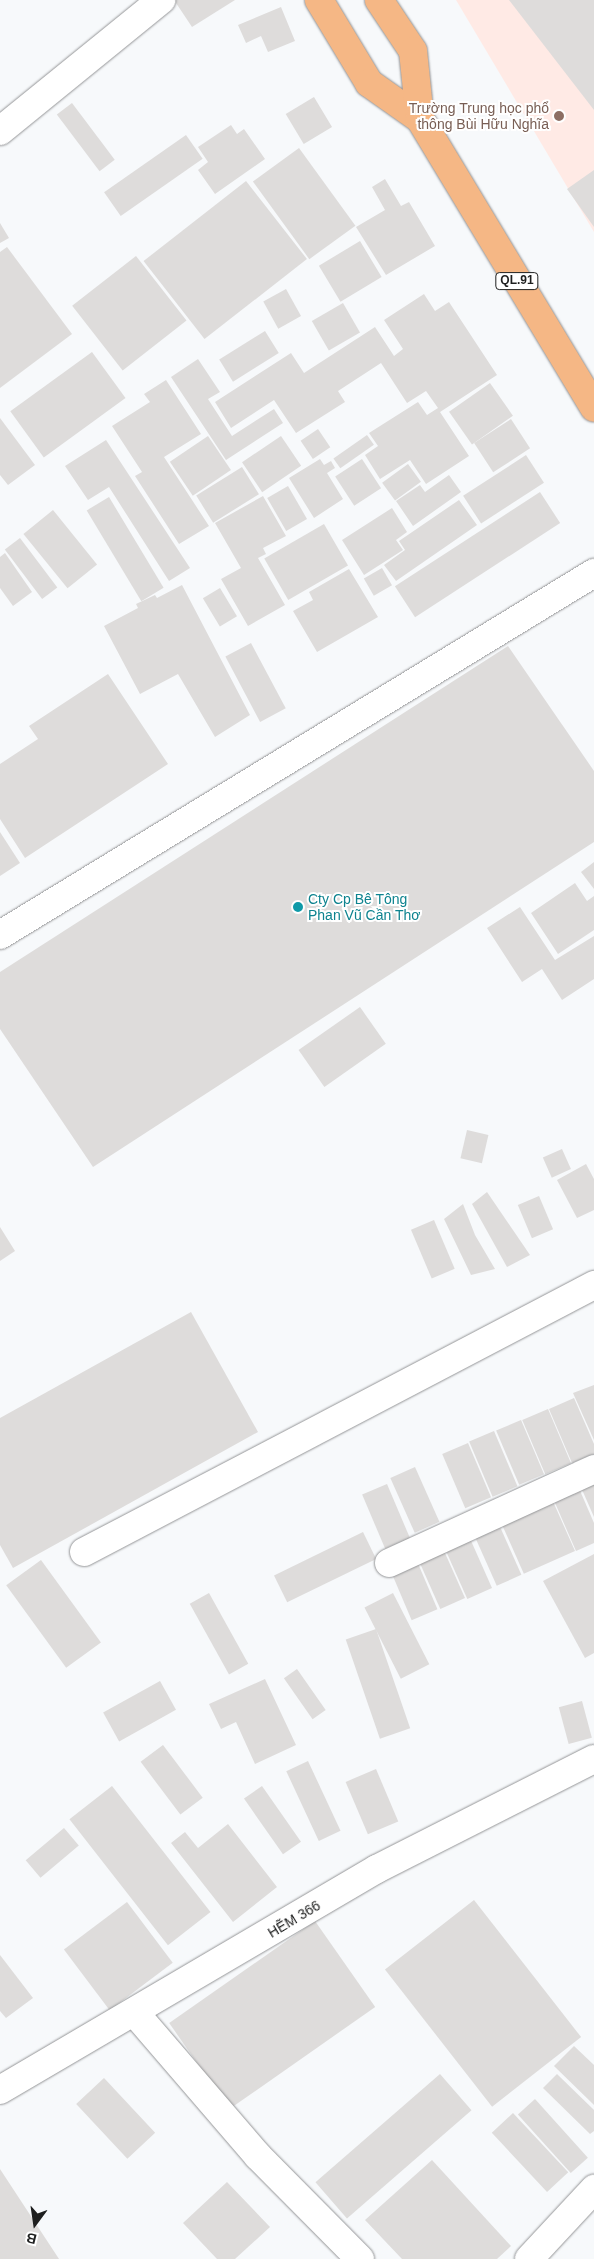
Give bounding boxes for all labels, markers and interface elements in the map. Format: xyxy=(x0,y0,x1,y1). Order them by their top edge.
place label: Trường Trung học phổ thông Bùi Hữu Nghĩa xyxy=(409,100,549,132)
marker: Trường Trung học phổ thông Bùi Hữu Nghĩa xyxy=(553,110,565,122)
road number: QL.91 xyxy=(494,272,540,290)
place label: Cty Cp Bê Tông Phan Vũ Cần Thơ xyxy=(308,891,421,924)
marker: Cty Cp Bê Tông Phan Vũ Cần Thơ xyxy=(292,901,304,913)
street label: HẼM 366 xyxy=(265,1897,323,1941)
north arrow xyxy=(10,2199,60,2249)
text: B xyxy=(25,2230,38,2248)

